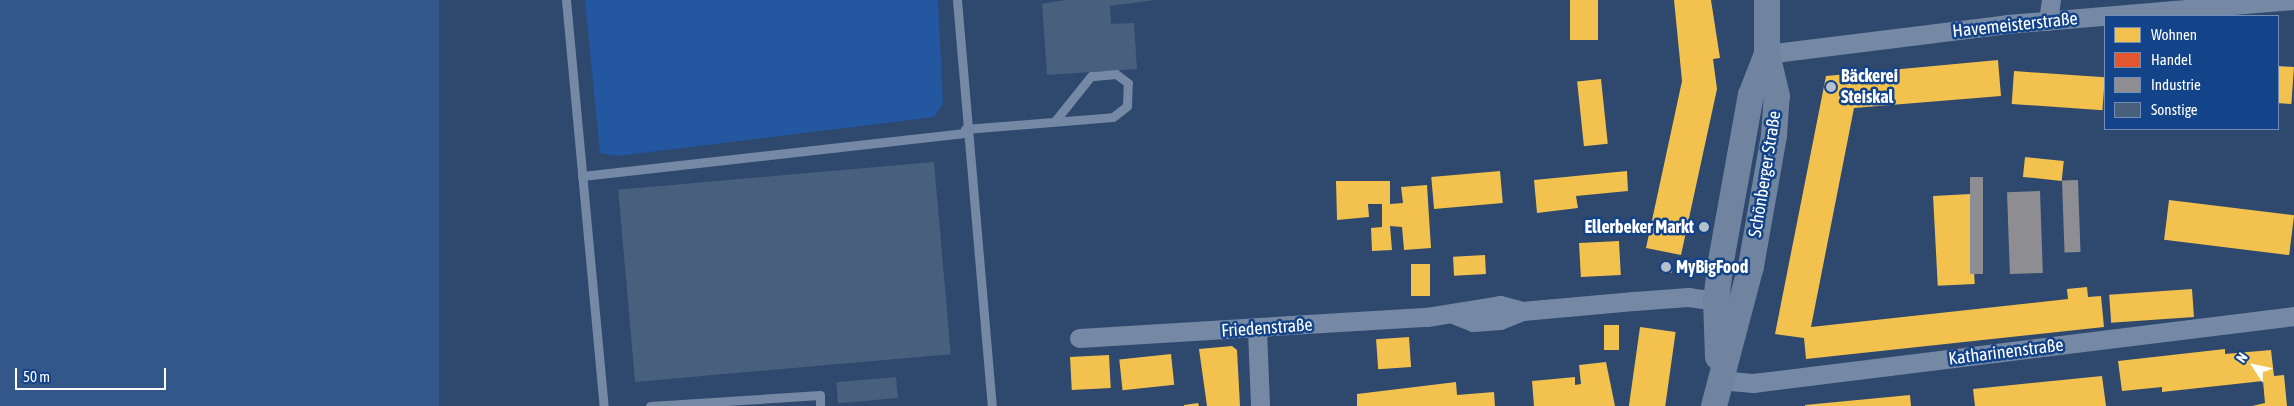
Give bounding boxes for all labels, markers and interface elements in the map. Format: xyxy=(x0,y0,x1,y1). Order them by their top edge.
street label: Havemeisterstraße xyxy=(1951,8,2079,42)
legend xyxy=(2104,15,2279,130)
text: Wohnen xyxy=(2151,26,2197,43)
text: Handel xyxy=(2151,51,2192,68)
place label: Bäckerei Steiskal xyxy=(1841,66,1898,108)
text: Industrie xyxy=(2151,76,2201,93)
marker: Bäckerei Steiskal xyxy=(1825,81,1837,93)
text: Sonstige xyxy=(2151,101,2198,118)
street label: Schönberger Straße xyxy=(1744,109,1786,239)
place label: Ellerbeker Markt xyxy=(1584,216,1694,238)
marker: Ellerbeker Markt xyxy=(1698,221,1710,233)
place label: MyBigFood xyxy=(1676,256,1748,278)
marker: MyBigFood xyxy=(1660,261,1672,273)
street label: Friedenstraße xyxy=(1221,314,1313,342)
street label: Katharinenstraße xyxy=(1947,334,2065,370)
north arrow xyxy=(2229,341,2279,391)
text: N xyxy=(2233,349,2251,365)
scale bar xyxy=(18,358,169,390)
text: 50 m xyxy=(23,368,50,385)

